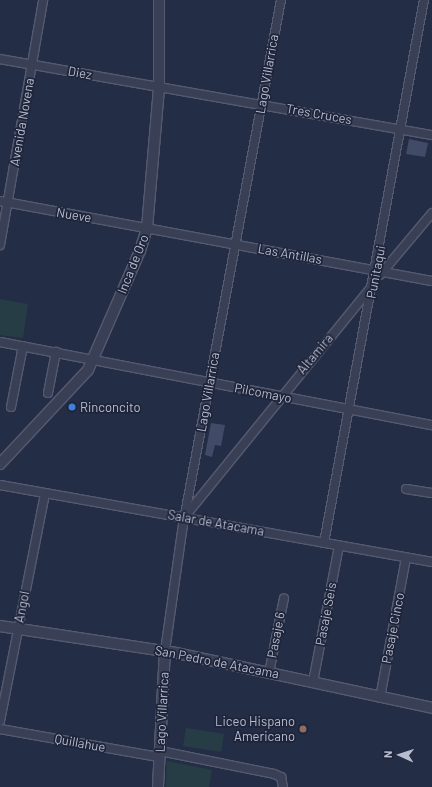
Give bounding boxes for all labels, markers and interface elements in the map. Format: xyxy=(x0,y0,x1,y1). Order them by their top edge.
street label: Lago Villarrica xyxy=(252,33,282,115)
street label: Diez xyxy=(67,63,93,83)
street label: Avenida Novena xyxy=(7,77,37,167)
street label: Tres Cruces xyxy=(285,101,353,127)
street label: Nueve xyxy=(55,204,93,226)
street label: Inca de Oro xyxy=(114,232,152,296)
street label: Las Antillas xyxy=(257,241,323,267)
street label: Punitaqui xyxy=(363,244,389,300)
street label: Altamira xyxy=(294,331,336,377)
street label: Lago Villarrica xyxy=(193,351,223,433)
street label: Pilcomayo xyxy=(233,380,293,406)
place label: Rinconcito xyxy=(80,399,141,415)
marker: Rinconcito xyxy=(67,402,77,412)
street label: Salar de Atacama xyxy=(167,507,265,539)
street label: Pasaje Seis xyxy=(312,581,340,647)
street label: Angol xyxy=(11,590,33,624)
street label: Pasaje Cinco xyxy=(378,591,408,665)
street label: Pasaje 6 xyxy=(264,611,288,659)
street label: San Pedro de Atacama xyxy=(154,642,280,682)
street label: Lago Villarrica xyxy=(152,671,172,753)
place label: Liceo Hispano Americano xyxy=(215,714,295,745)
marker: Liceo Hispano Americano xyxy=(298,724,308,734)
street label: Quillahue xyxy=(53,731,107,755)
north arrow xyxy=(380,735,420,775)
text: N xyxy=(381,750,394,758)

